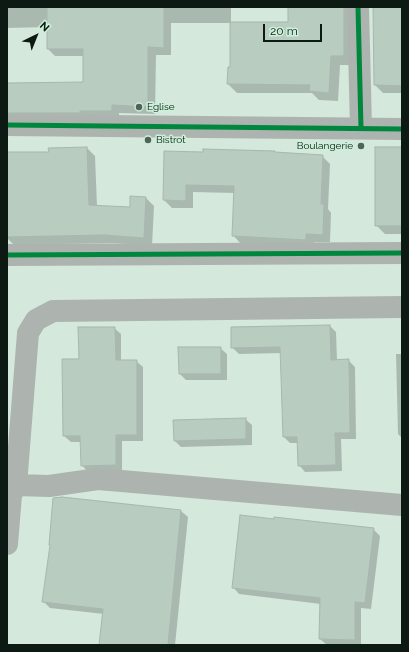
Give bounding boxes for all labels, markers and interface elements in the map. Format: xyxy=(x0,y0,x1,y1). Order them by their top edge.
north arrow xyxy=(16,16,56,56)
scale bar xyxy=(265,16,324,42)
text: N xyxy=(37,19,52,34)
text: 20 m xyxy=(270,24,298,38)
place label: Eglise xyxy=(147,101,175,113)
marker: Eglise xyxy=(134,102,144,112)
place label: Bistrot xyxy=(156,134,186,146)
marker: Bistrot xyxy=(143,135,153,145)
place label: Boulangerie xyxy=(297,140,353,152)
marker: Boulangerie xyxy=(356,141,366,151)

